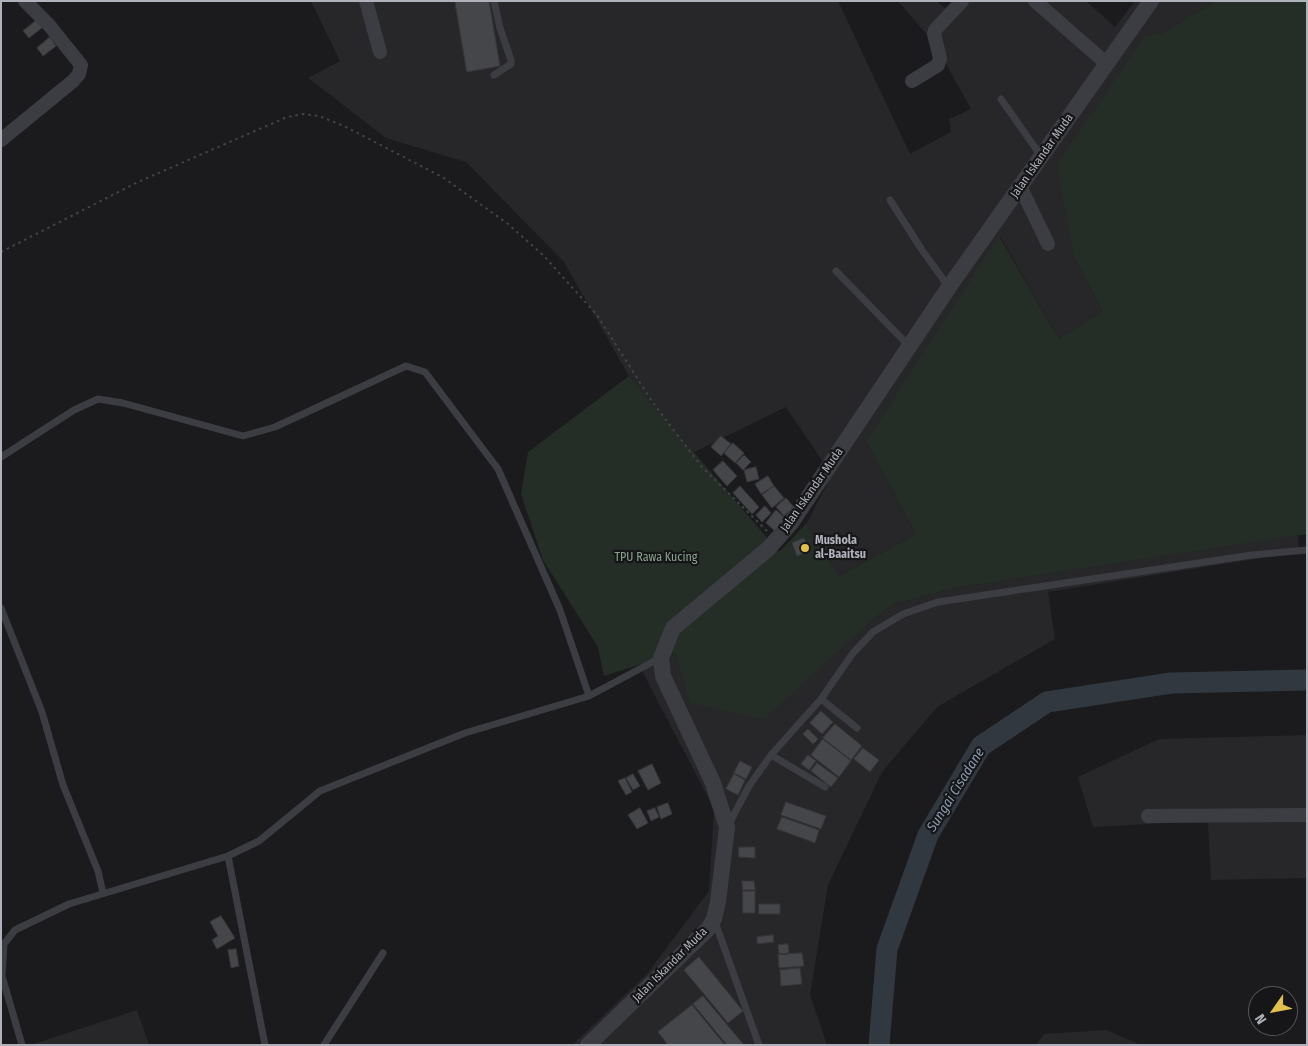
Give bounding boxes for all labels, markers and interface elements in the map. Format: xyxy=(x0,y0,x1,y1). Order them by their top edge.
street label: Jalan Iskandar Muda xyxy=(1008,111,1076,201)
street label: Jalan Iskandar Muda xyxy=(778,445,846,535)
place label: Mushola al-Baaitsu xyxy=(815,534,866,562)
marker: Mushola al-Baaitsu xyxy=(799,542,811,554)
park label: TPU Rawa Kucing xyxy=(615,551,697,565)
water label: Sungai Cisadane xyxy=(924,745,988,835)
street label: Jalan Iskandar Muda xyxy=(630,925,710,1005)
north arrow xyxy=(1248,986,1298,1036)
text: N xyxy=(1251,1011,1270,1027)

